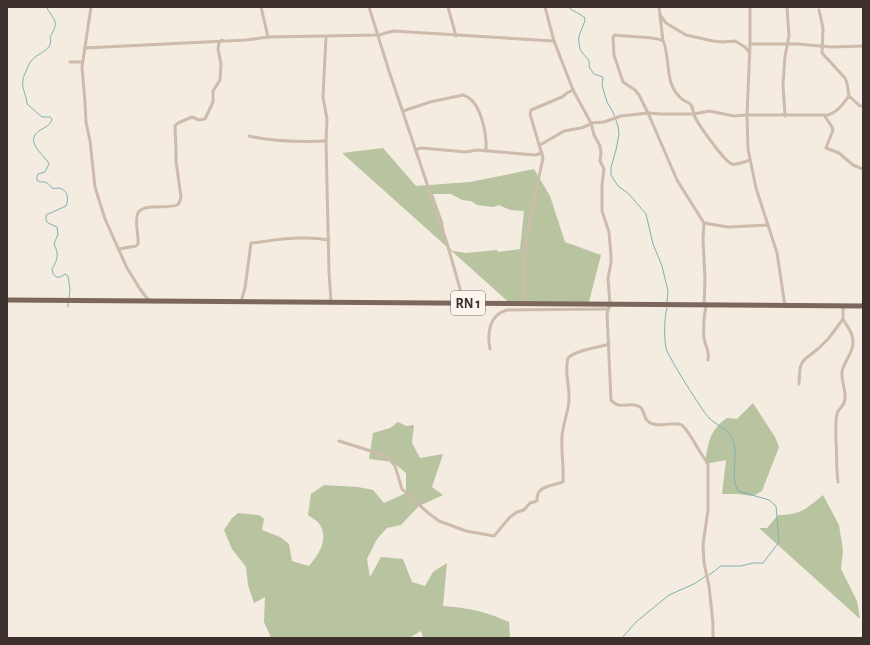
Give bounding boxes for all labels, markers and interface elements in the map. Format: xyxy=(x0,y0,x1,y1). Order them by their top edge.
road number: RN 1 xyxy=(451,291,485,315)

